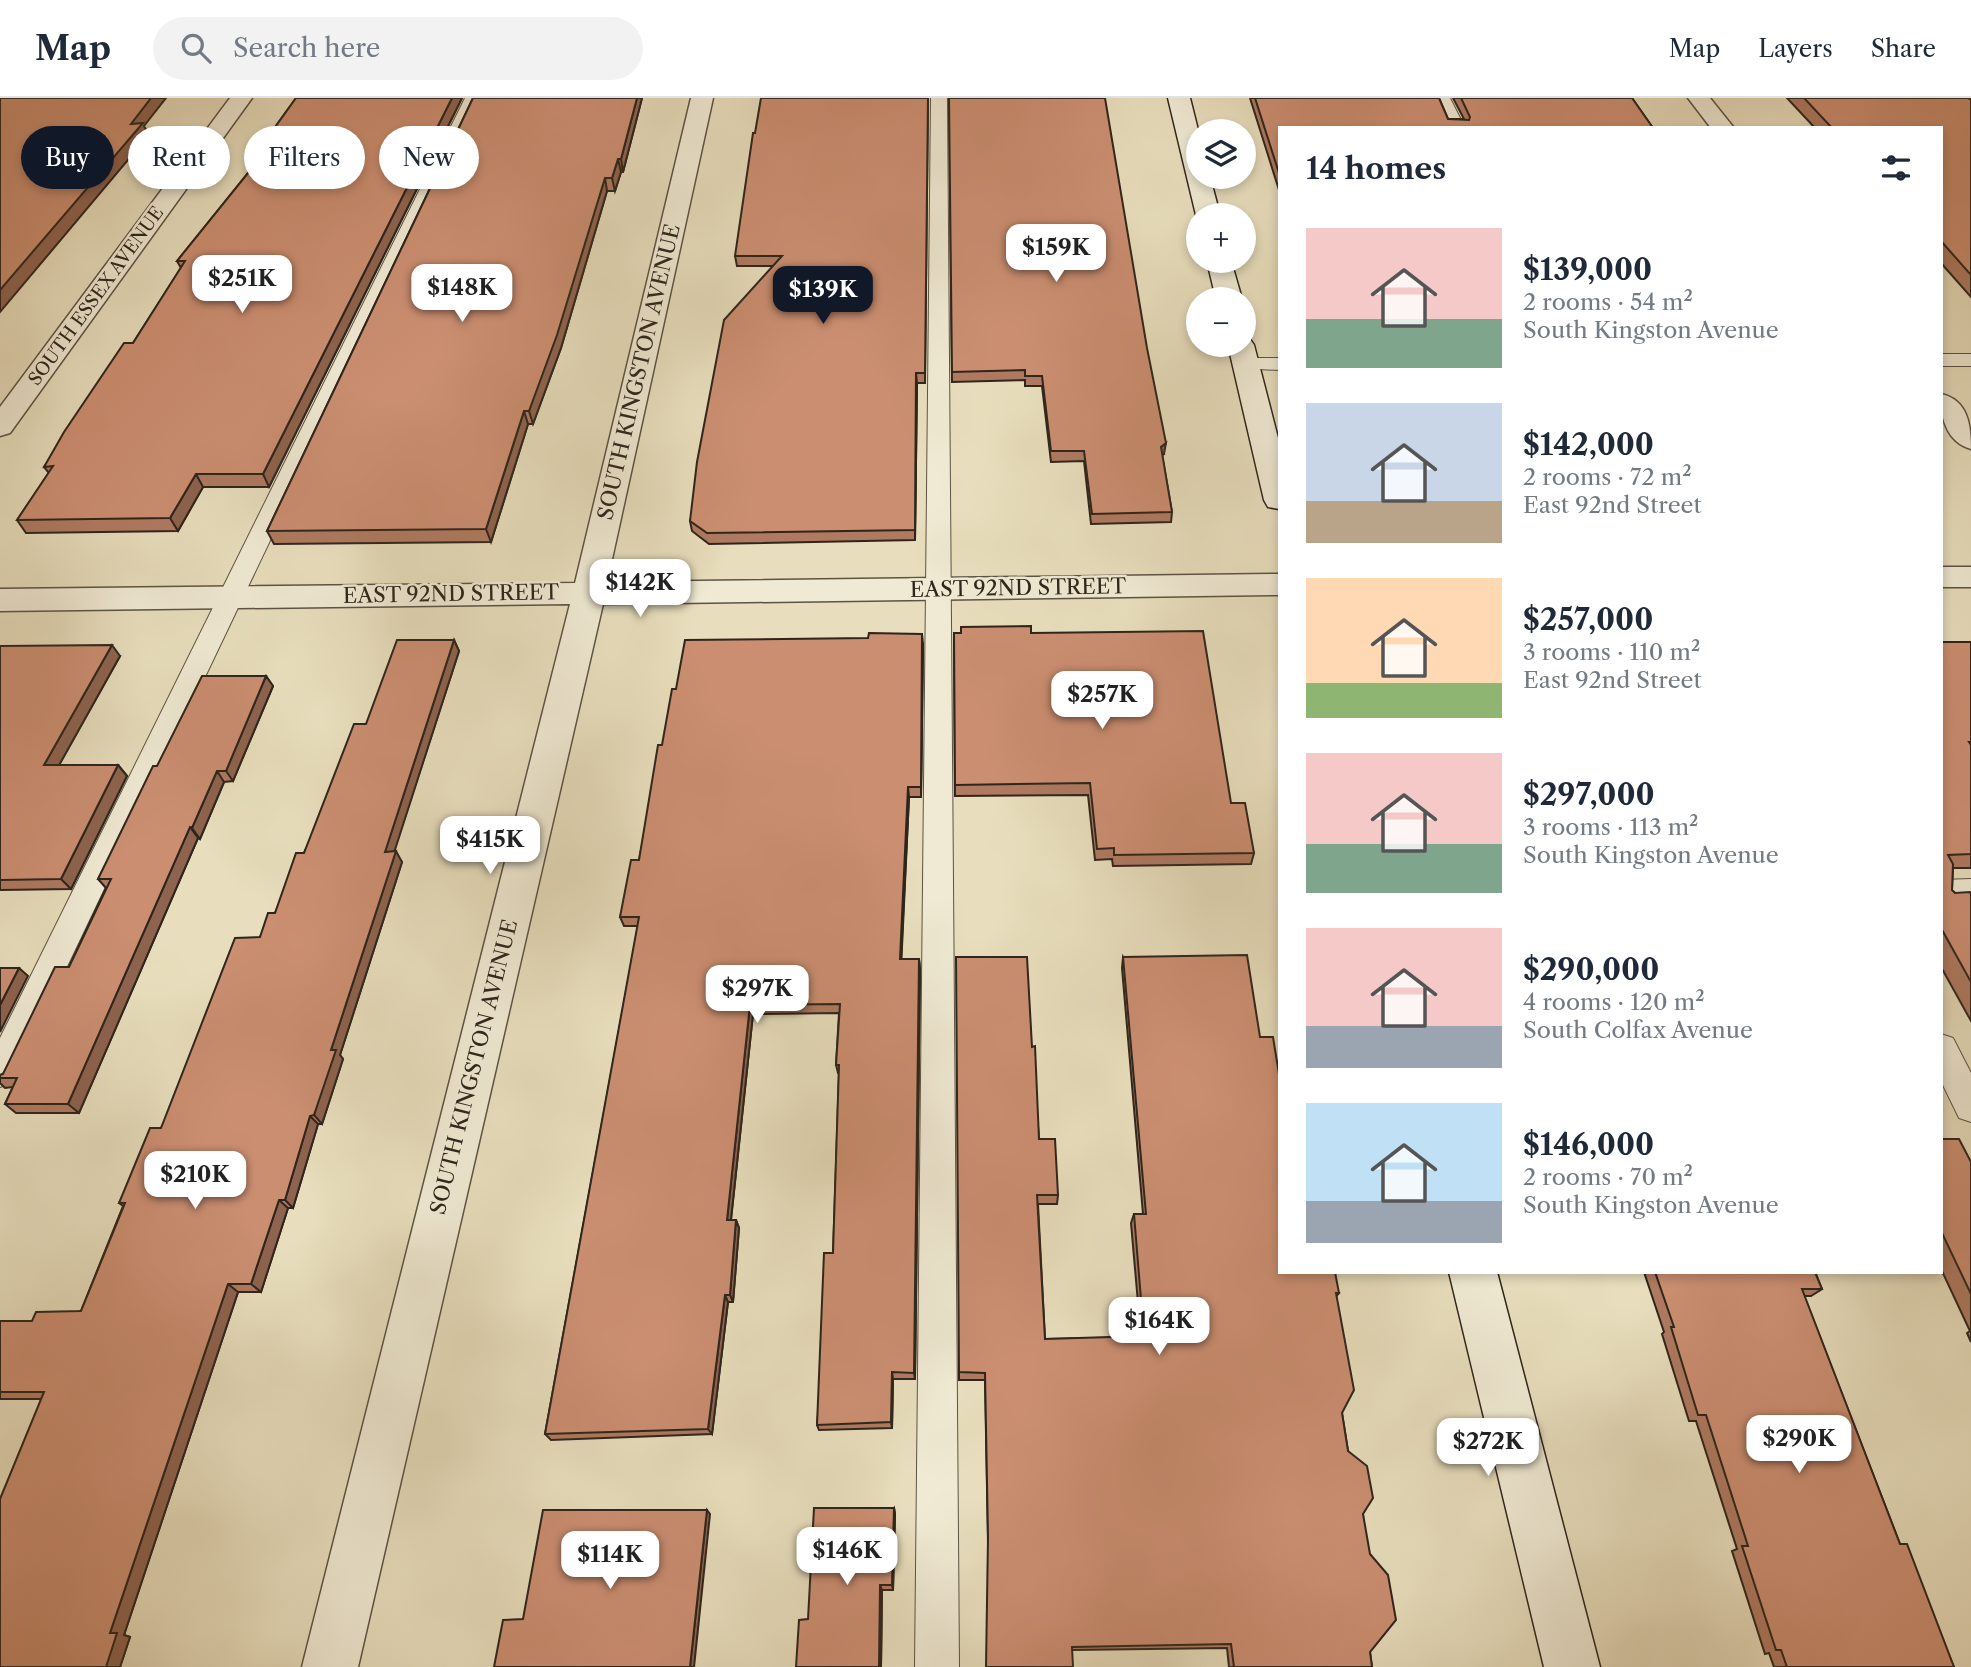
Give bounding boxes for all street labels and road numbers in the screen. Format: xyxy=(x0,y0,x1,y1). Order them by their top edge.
street label: SOUTH ESSEX AVENUE xyxy=(24,202,168,390)
street label: SOUTH KINGSTON AVENUE xyxy=(592,222,685,522)
street label: EAST 92ND STREET xyxy=(910,573,1126,602)
street label: EAST 92ND STREET xyxy=(343,579,559,608)
street label: SOUTH KINGSTON AVENUE xyxy=(425,917,522,1217)

